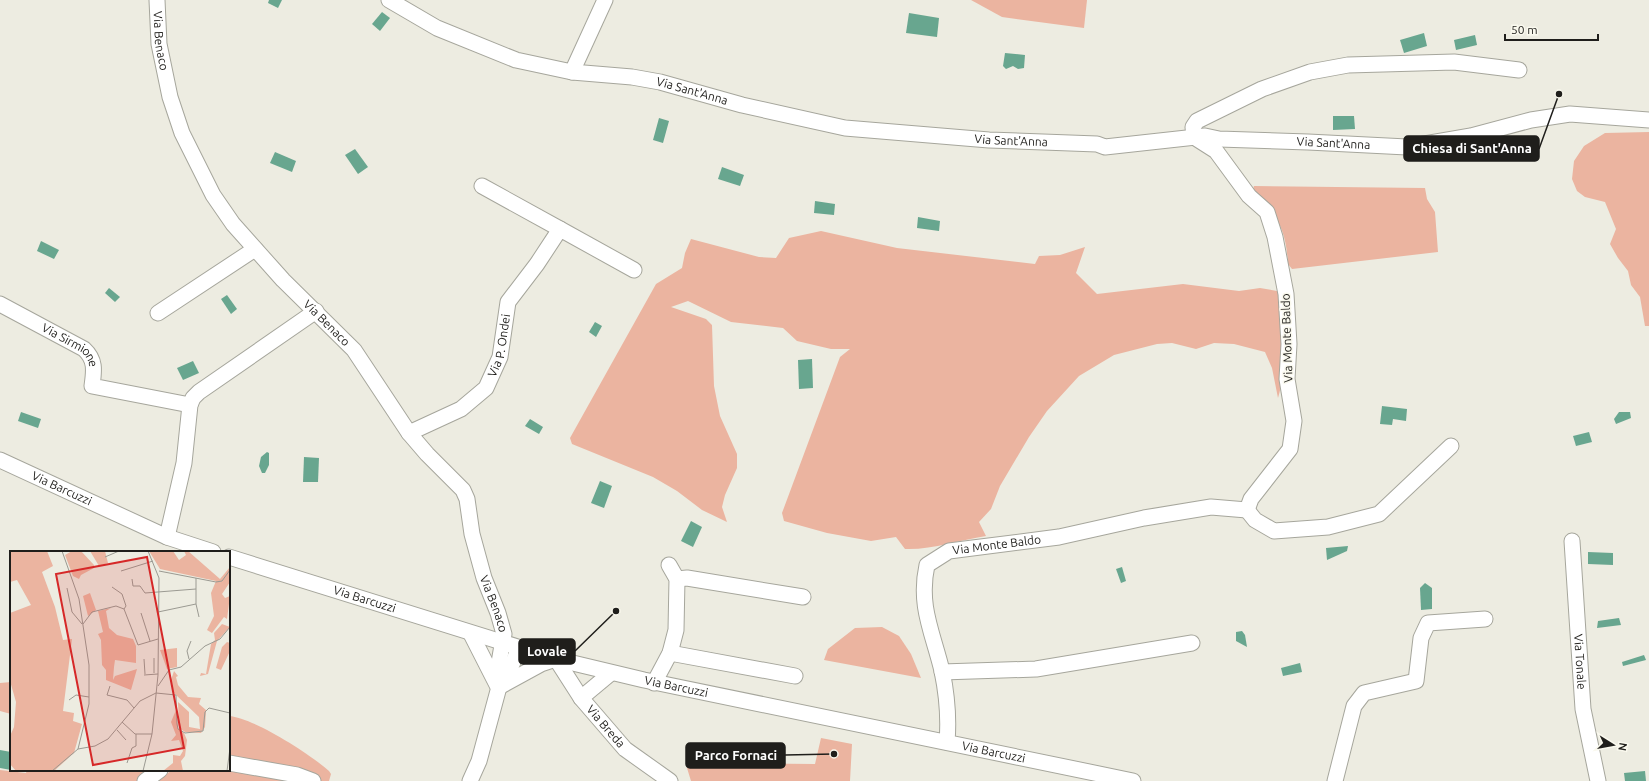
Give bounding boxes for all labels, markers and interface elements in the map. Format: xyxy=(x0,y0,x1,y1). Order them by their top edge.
street label: Via Benaco xyxy=(152,11,171,71)
scale bar xyxy=(1505,16,1598,42)
text: 50 m xyxy=(1511,23,1538,36)
street label: Via Sant'Anna xyxy=(655,74,729,107)
street label: Via Sant'Anna xyxy=(974,132,1048,148)
street label: Via Sant'Anna xyxy=(1296,135,1371,151)
callout: Chiesa di Sant'Anna xyxy=(1404,136,1539,161)
text: Chiesa di Sant'Anna xyxy=(1412,141,1532,155)
street label: Via Monte Baldo xyxy=(1278,293,1295,383)
street label: Via Benaco xyxy=(301,297,353,348)
street label: Via P. Ondei xyxy=(485,313,512,379)
street label: Via Sirmione xyxy=(40,321,100,368)
street label: Via Barcuzzi xyxy=(30,469,94,507)
street label: Via Monte Baldo xyxy=(952,532,1042,557)
inset map xyxy=(10,551,230,771)
street label: Via Benaco xyxy=(478,573,510,634)
street label: Via Barcuzzi xyxy=(332,583,398,615)
street label: Via Tonale xyxy=(1572,633,1589,690)
callout: Lovale xyxy=(519,639,575,664)
text: Lovale xyxy=(527,644,567,658)
street label: Via Barcuzzi xyxy=(643,673,709,699)
street label: Via Breda xyxy=(584,702,628,750)
north arrow xyxy=(1593,725,1633,765)
street label: Via Barcuzzi xyxy=(961,739,1027,765)
text: N xyxy=(1616,742,1629,752)
callout: Parco Fornaci xyxy=(686,743,785,768)
text: Parco Fornaci xyxy=(695,748,777,762)

